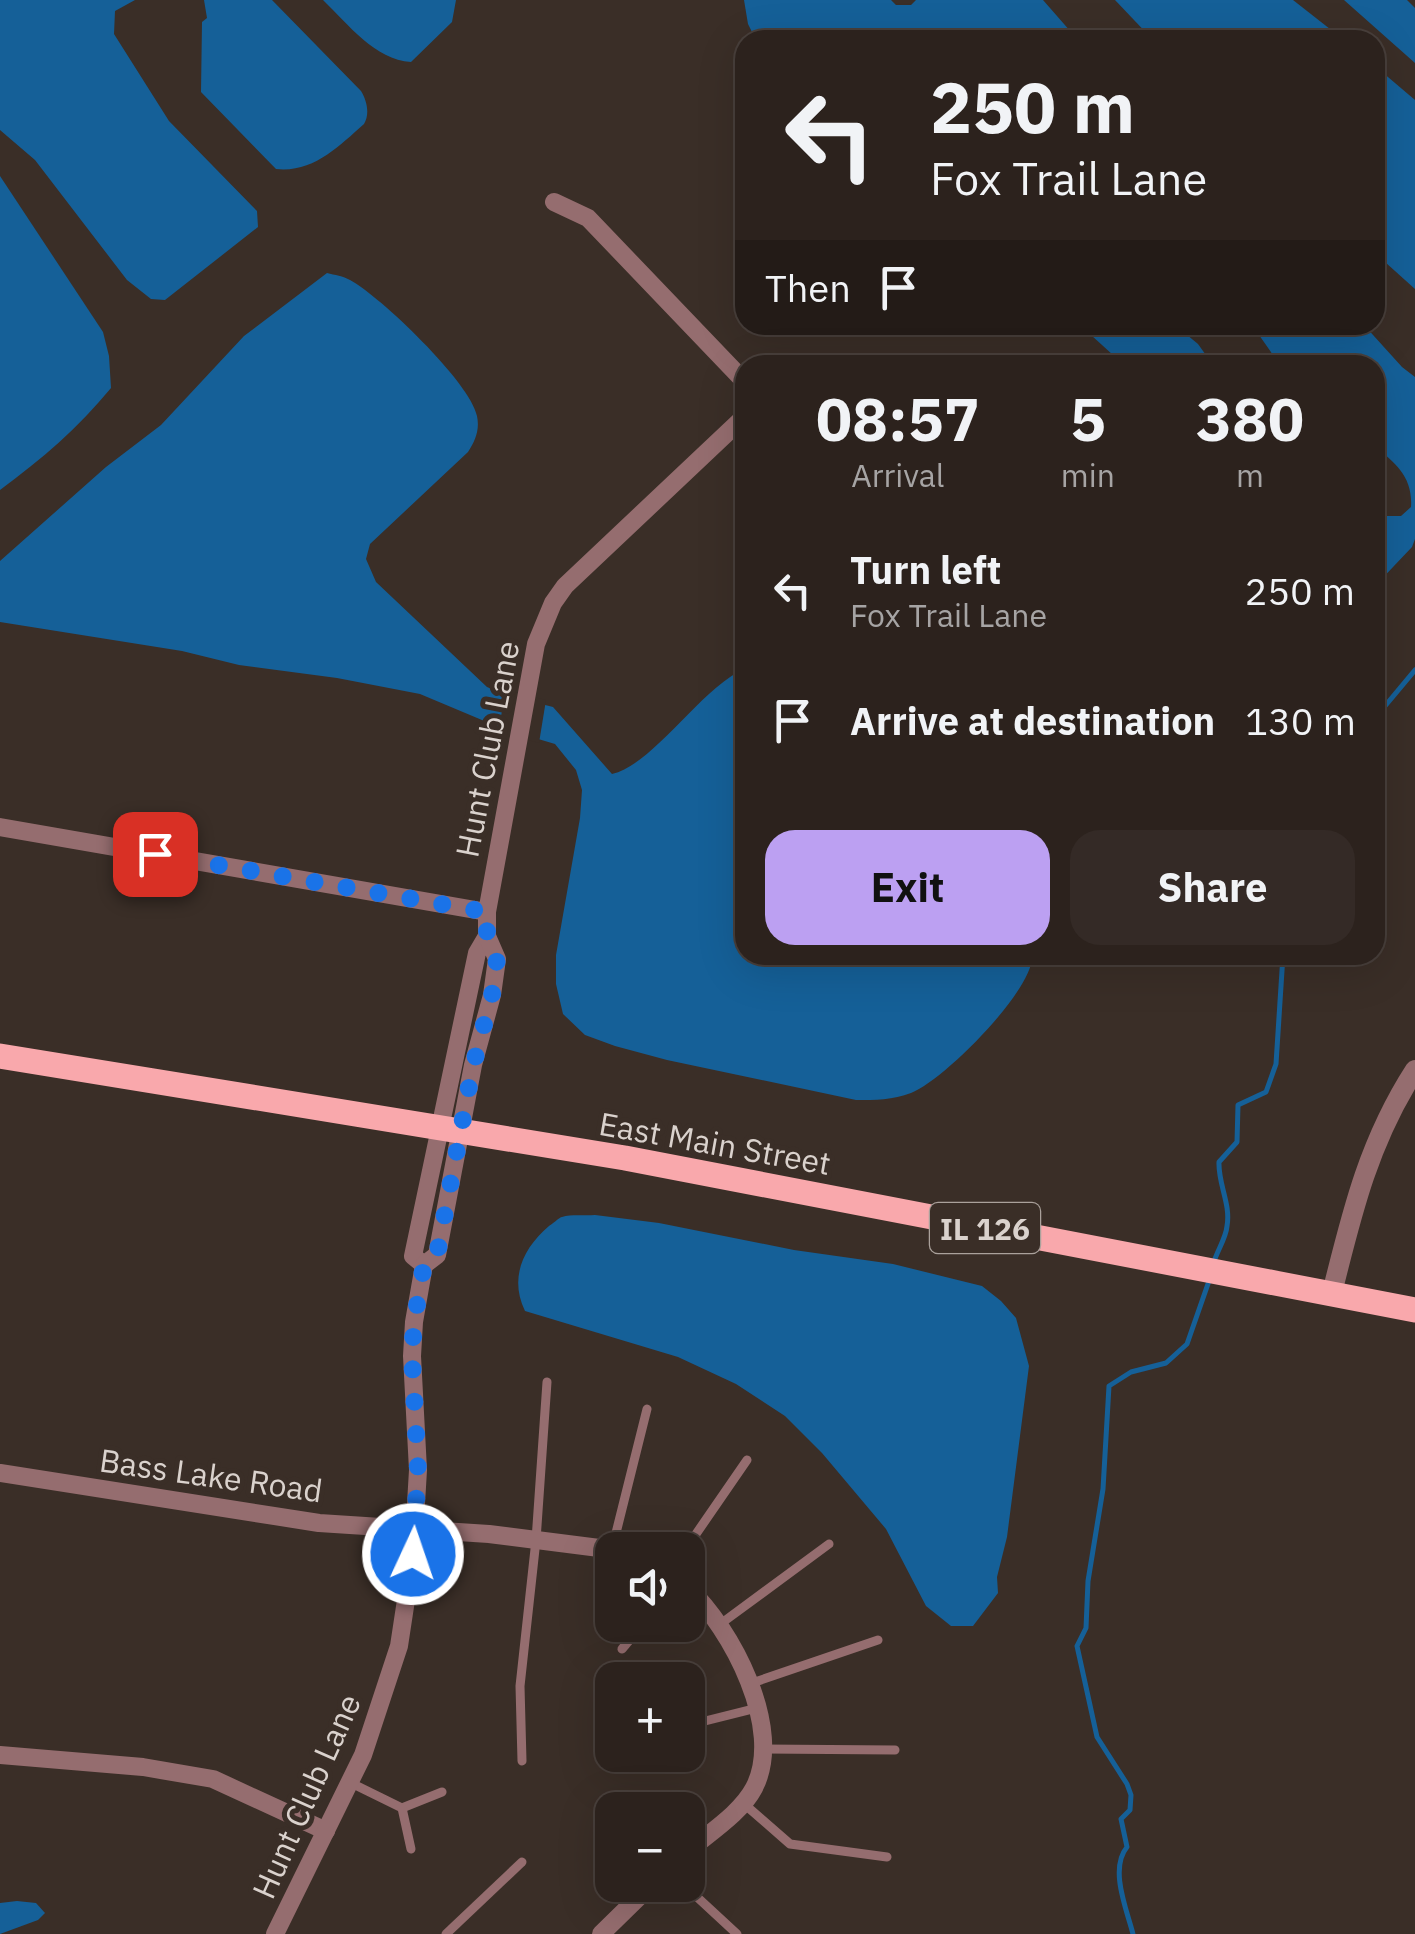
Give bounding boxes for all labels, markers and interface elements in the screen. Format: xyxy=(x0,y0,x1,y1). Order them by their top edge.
text: 250 m xyxy=(930,61,1135,152)
icon: left xyxy=(765,70,895,200)
text: Fox Trail Lane xyxy=(930,149,1207,207)
icon: arrive xyxy=(871,260,926,315)
text: Then xyxy=(765,263,851,312)
text: 08:57 xyxy=(816,379,980,458)
text: 5 xyxy=(1070,379,1106,458)
text: 380 xyxy=(1196,379,1304,458)
text: Arrival xyxy=(851,454,945,496)
text: min xyxy=(1061,454,1115,496)
text: m xyxy=(1236,454,1264,496)
text: Turn left xyxy=(850,545,1001,594)
icon: left xyxy=(765,563,820,618)
text: 250 m xyxy=(1244,566,1355,615)
text: Fox Trail Lane xyxy=(850,594,1047,636)
street label: Hunt Club Lane xyxy=(445,637,529,861)
icon: arrive xyxy=(765,693,820,748)
text: Arrive at destination xyxy=(850,696,1215,745)
text: 130 m xyxy=(1245,696,1356,745)
pin xyxy=(113,812,198,897)
icon: arrive xyxy=(128,827,183,882)
button: Exit xyxy=(765,830,1050,945)
button: Share xyxy=(1070,830,1355,945)
street label: East Main Street xyxy=(596,1102,834,1184)
road number: IL 126 xyxy=(930,1203,1040,1253)
street label: Bass Lake Road xyxy=(97,1439,325,1511)
position arrow xyxy=(361,1502,465,1606)
map controls xyxy=(595,1532,705,1902)
button: sound xyxy=(595,1532,705,1642)
button: + xyxy=(595,1662,705,1772)
street label: Hunt Club Lane xyxy=(242,1687,370,1905)
button: − xyxy=(595,1792,705,1902)

